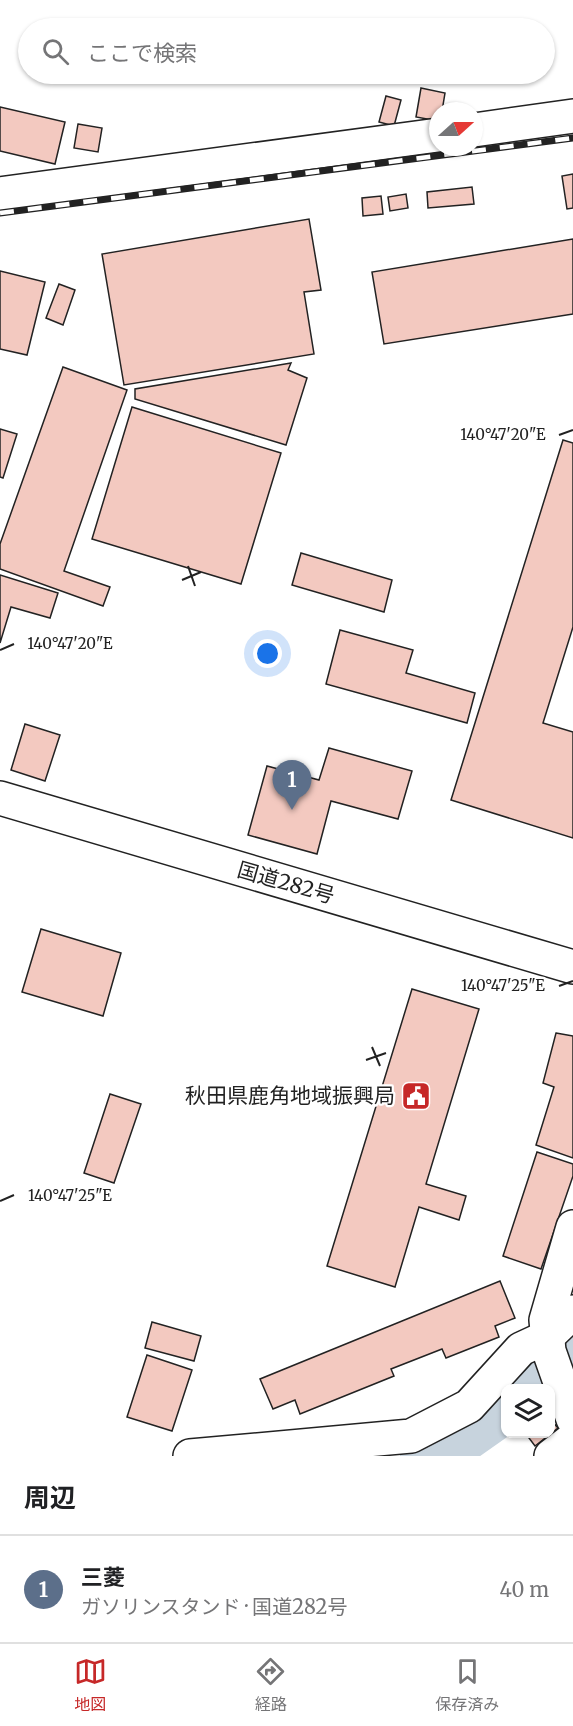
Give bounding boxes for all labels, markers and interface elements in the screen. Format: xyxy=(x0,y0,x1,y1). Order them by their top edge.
search box xyxy=(18,18,555,84)
icon: search xyxy=(39,35,72,68)
text: ここで検索 xyxy=(87,39,197,67)
north arrow xyxy=(429,102,483,156)
text: 140°47'20"E xyxy=(460,425,546,444)
text: 140°47'20"E xyxy=(27,634,113,653)
your location xyxy=(253,639,282,668)
pin: 1 xyxy=(272,760,312,810)
street label: 国道282号 xyxy=(234,856,338,909)
text: 140°47'25"E xyxy=(461,976,545,995)
public building icon: 秋田県鹿角地域振興局 xyxy=(400,1080,432,1112)
place label: 秋田県鹿角地域振興局 xyxy=(185,1082,395,1109)
text: 140°47'25"E xyxy=(28,1186,112,1205)
map controls xyxy=(501,1384,555,1438)
button: layers xyxy=(501,1384,555,1438)
text: 周辺 xyxy=(24,1481,76,1514)
text: 三菱 xyxy=(81,1563,125,1591)
text: 1 xyxy=(39,1577,48,1602)
text: 40 m xyxy=(499,1577,549,1602)
text: ガソリンスタンド · 国道282号 xyxy=(81,1594,347,1619)
tab: 地図 xyxy=(74,1655,107,1715)
tab: 経路 xyxy=(254,1655,287,1715)
tab: 保存済み xyxy=(435,1655,499,1715)

